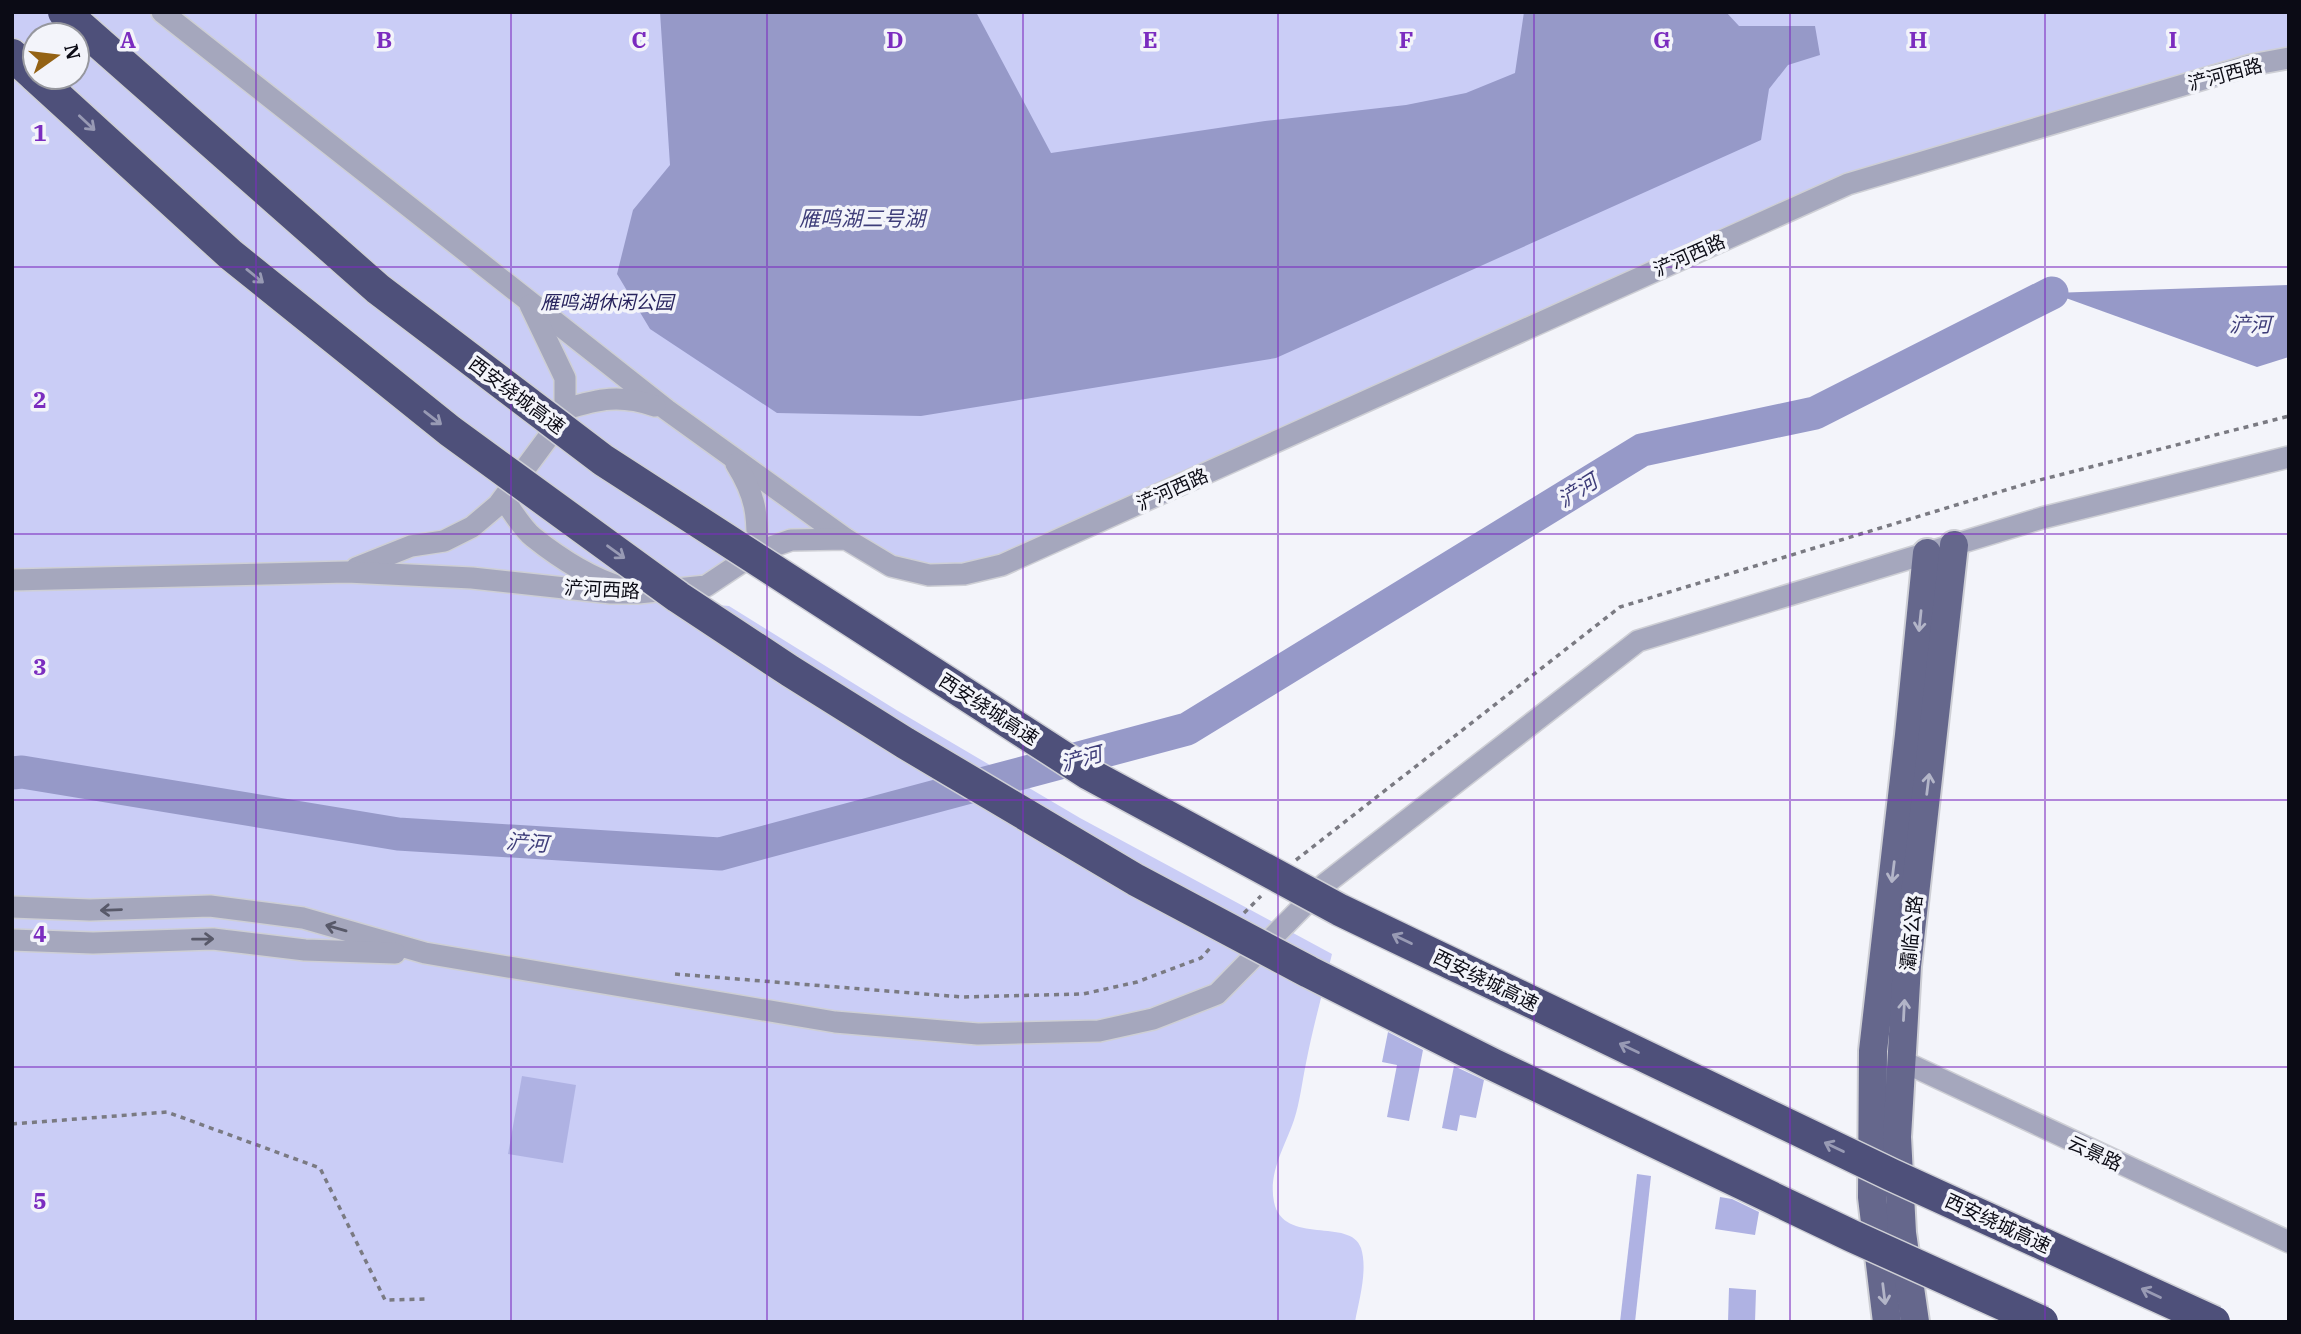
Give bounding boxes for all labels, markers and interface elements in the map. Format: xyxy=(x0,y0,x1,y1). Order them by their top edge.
north arrow xyxy=(21,21,91,91)
text: A xyxy=(120,24,136,54)
text: B xyxy=(376,24,392,54)
text: C xyxy=(631,24,647,54)
text: D xyxy=(886,24,904,54)
text: E xyxy=(1142,24,1158,54)
text: F xyxy=(1399,24,1413,54)
text: G xyxy=(1653,24,1671,54)
text: H xyxy=(1909,24,1927,54)
text: I xyxy=(2169,24,2177,54)
text: N xyxy=(59,42,86,62)
street label: 浐河西路 xyxy=(2185,53,2265,95)
one-way arrow xyxy=(78,115,96,131)
text: 1 xyxy=(33,117,47,147)
water label: 雁鸣湖三号湖 xyxy=(799,204,928,232)
street label: 浐河西路 xyxy=(1649,229,1729,281)
one-way arrow xyxy=(246,268,264,283)
park label: 雁鸣湖休闲公园 xyxy=(540,290,676,314)
water label: 浐河 xyxy=(2229,310,2275,338)
street label: 西安绕城高速 xyxy=(464,351,570,439)
text: 2 xyxy=(33,384,47,414)
one-way arrow xyxy=(423,410,442,425)
street label: 浐河西路 xyxy=(1132,463,1212,515)
water label: 浐河 xyxy=(1552,465,1606,513)
one-way arrow xyxy=(607,544,626,559)
street label: 浐河西路 xyxy=(563,575,641,603)
one-way arrow xyxy=(1913,609,1926,632)
text: 3 xyxy=(33,651,47,681)
street label: 西安绕城高速 xyxy=(935,668,1043,750)
water label: 浐河 xyxy=(1057,738,1109,777)
one-way arrow xyxy=(1922,773,1935,795)
water label: 浐河 xyxy=(505,827,553,858)
one-way arrow xyxy=(1887,860,1900,883)
street label: 灞临公路 xyxy=(1895,894,1927,972)
one-way arrow xyxy=(100,903,123,916)
text: 4 xyxy=(33,918,47,948)
one-way arrow xyxy=(326,920,348,933)
one-way arrow xyxy=(191,932,214,946)
one-way arrow xyxy=(1391,932,1413,945)
street label: 西安绕城高速 xyxy=(1430,944,1542,1016)
one-way arrow xyxy=(1898,999,1911,1022)
one-way arrow xyxy=(1619,1041,1640,1054)
street label: 云景路 xyxy=(2064,1130,2126,1176)
one-way arrow xyxy=(1824,1139,1845,1153)
text: 5 xyxy=(33,1185,47,1215)
street label: 西安绕城高速 xyxy=(1941,1188,2055,1258)
one-way arrow xyxy=(1877,1282,1890,1304)
one-way arrow xyxy=(2141,1286,2163,1299)

